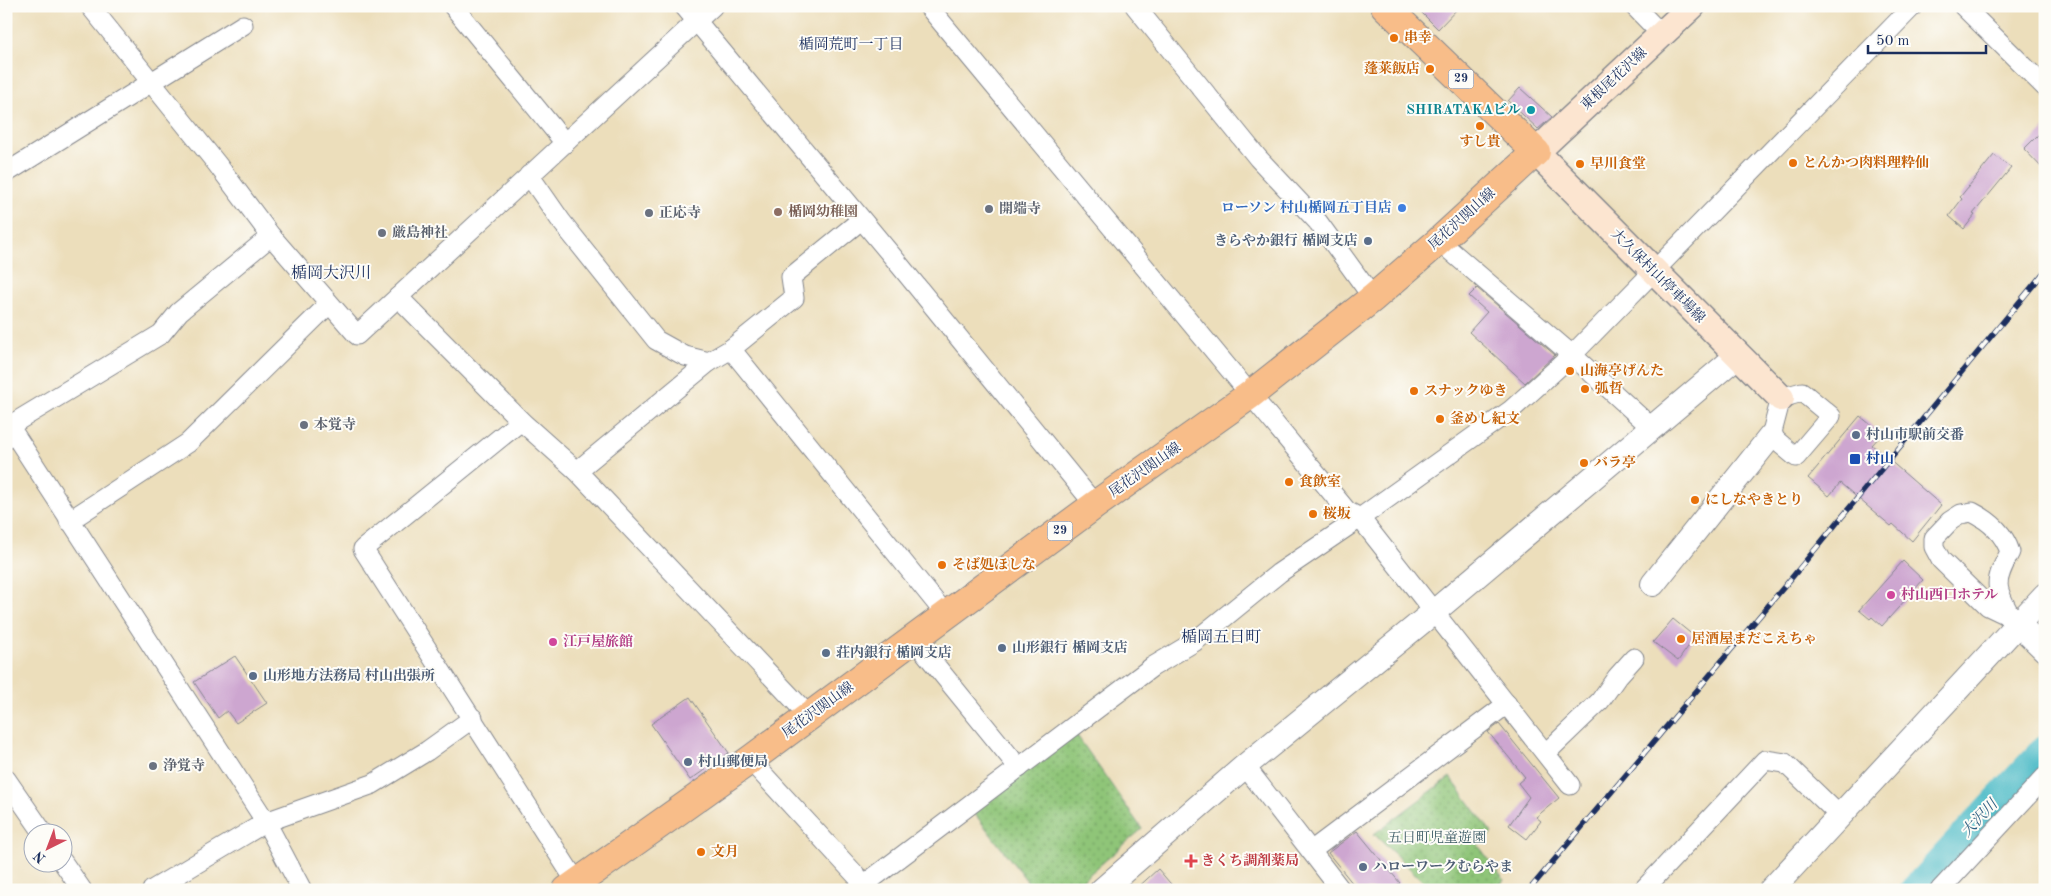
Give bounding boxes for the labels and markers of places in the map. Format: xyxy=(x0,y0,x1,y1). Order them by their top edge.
place label: 串幸 xyxy=(1404,30,1432,45)
marker: 串幸 xyxy=(1388,32,1400,44)
place label: 蓬莱飯店 xyxy=(1364,60,1420,76)
marker: 蓬莱飯店 xyxy=(1424,63,1436,75)
place label: SHIRATAKAビル xyxy=(1406,102,1521,117)
marker: SHIRATAKAビル xyxy=(1525,104,1537,116)
marker: すし貴 xyxy=(1474,120,1486,132)
place label: すし貴 xyxy=(1459,134,1501,149)
place label: とんかつ肉料理粋仙 xyxy=(1803,155,1929,170)
place label: 早川食堂 xyxy=(1590,156,1646,171)
marker: とんかつ肉料理粋仙 xyxy=(1787,157,1799,169)
marker: 早川食堂 xyxy=(1574,158,1586,170)
place label: ローソン 村山楯岡五丁目店 xyxy=(1221,199,1392,215)
place label: 開端寺 xyxy=(999,201,1041,216)
marker: ローソン 村山楯岡五丁目店 xyxy=(1396,202,1408,214)
place label: 楯岡幼稚園 xyxy=(788,203,858,219)
marker: 開端寺 xyxy=(983,203,995,215)
place label: 正応寺 xyxy=(659,205,701,220)
marker: 楯岡幼稚園 xyxy=(772,206,784,218)
marker: 正応寺 xyxy=(643,207,655,219)
place label: 厳島神社 xyxy=(392,225,448,240)
marker: 厳島神社 xyxy=(376,227,388,239)
place label: きらやか銀行 楯岡支店 xyxy=(1214,232,1358,248)
marker: きらやか銀行 楯岡支店 xyxy=(1362,235,1374,247)
place label: 山海亭げんた xyxy=(1580,363,1664,378)
marker: 山海亭げんた xyxy=(1564,365,1576,377)
place label: 弧哲 xyxy=(1595,381,1623,396)
place label: スナックゆき xyxy=(1424,383,1507,398)
marker: 弧哲 xyxy=(1579,383,1591,395)
marker: スナックゆき xyxy=(1408,385,1420,397)
place label: 釜めし紀文 xyxy=(1450,410,1520,426)
marker: 釜めし紀文 xyxy=(1434,413,1446,425)
place label: 本覚寺 xyxy=(314,417,356,432)
marker: 本覚寺 xyxy=(298,419,310,431)
place label: 村山市駅前交番 xyxy=(1866,426,1964,442)
marker: 村山市駅前交番 xyxy=(1850,429,1862,441)
place label: 村山 xyxy=(1866,451,1894,466)
marker: 村山 xyxy=(1848,452,1862,466)
place label: バラ亭 xyxy=(1594,455,1636,470)
marker: バラ亭 xyxy=(1578,457,1590,469)
place label: 食飲室 xyxy=(1299,474,1341,489)
marker: 食飲室 xyxy=(1283,476,1295,488)
place label: にしなやきとり xyxy=(1705,492,1803,507)
marker: にしなやきとり xyxy=(1689,494,1701,506)
place label: 桜坂 xyxy=(1323,506,1351,521)
marker: 桜坂 xyxy=(1307,508,1319,520)
place label: そば処ほしな xyxy=(952,556,1036,572)
marker: そば処ほしな xyxy=(936,559,948,571)
place label: 村山西口ホテル xyxy=(1901,587,1998,602)
marker: 村山西口ホテル xyxy=(1885,589,1897,601)
place label: 居酒屋まだこえちゃ xyxy=(1691,631,1817,646)
place label: 江戸屋旅館 xyxy=(563,633,633,649)
marker: 居酒屋まだこえちゃ xyxy=(1675,633,1687,645)
marker: 江戸屋旅館 xyxy=(547,636,559,648)
place label: 山形銀行 楯岡支店 xyxy=(1012,639,1128,655)
marker: 山形銀行 楯岡支店 xyxy=(996,642,1008,654)
place label: 荘内銀行 楯岡支店 xyxy=(836,644,952,660)
marker: 荘内銀行 楯岡支店 xyxy=(820,647,832,659)
place label: 山形地方法務局 村山出張所 xyxy=(263,667,435,683)
marker: 山形地方法務局 村山出張所 xyxy=(247,670,259,682)
place label: 村山郵便局 xyxy=(698,754,768,769)
marker: 村山郵便局 xyxy=(682,756,694,768)
place label: 浄覚寺 xyxy=(163,757,205,773)
marker: 浄覚寺 xyxy=(147,760,159,772)
place label: 文月 xyxy=(711,844,739,859)
marker: 文月 xyxy=(695,846,707,858)
place label: きくち調剤薬局 xyxy=(1201,853,1299,868)
marker: きくち調剤薬局 xyxy=(1185,855,1197,867)
place label: ハローワークむらやま xyxy=(1373,859,1513,874)
marker: ハローワークむらやま xyxy=(1357,861,1369,873)

